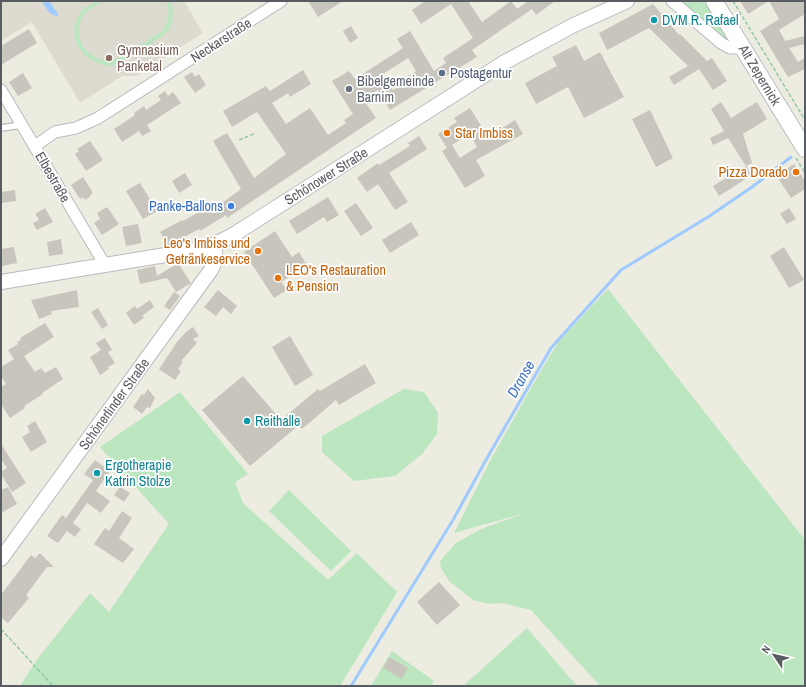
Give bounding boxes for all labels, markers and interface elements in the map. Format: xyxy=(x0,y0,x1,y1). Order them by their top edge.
place label: DVM R. Rafael xyxy=(662,11,739,29)
street label: Neckarstraße xyxy=(187,14,255,66)
marker: DVM R. Rafael xyxy=(649,15,659,25)
place label: Gymnasium Panketal xyxy=(117,41,179,75)
street label: Alt Zepernick xyxy=(734,41,785,109)
marker: Gymnasium Panketal xyxy=(104,53,114,63)
place label: Postagentur xyxy=(450,64,512,82)
marker: Postagentur xyxy=(437,68,447,78)
place label: Bibelgemeinde Barnim xyxy=(357,72,434,106)
marker: Bibelgemeinde Barnim xyxy=(344,84,354,94)
place label: Star Imbiss xyxy=(455,124,513,142)
marker: Star Imbiss xyxy=(442,128,452,138)
street label: Schönower Straße xyxy=(281,143,371,209)
street label: Elbestraße xyxy=(31,148,75,206)
place label: Pizza Dorado xyxy=(718,163,788,181)
marker: Pizza Dorado xyxy=(791,167,801,177)
place label: Panke-Ballons xyxy=(149,197,223,215)
marker: Panke-Ballons xyxy=(226,201,236,211)
place label: Leo's Imbiss und Getränkeservice xyxy=(164,234,250,268)
marker: Leo's Imbiss und Getränkeservice xyxy=(253,246,263,256)
place label: LEO's Restauration & Pension xyxy=(286,261,386,295)
marker: LEO's Restauration & Pension xyxy=(273,273,283,283)
street label: Schönerlinder Straße xyxy=(75,355,153,453)
water label: Dranse xyxy=(502,356,540,401)
place label: Reithalle xyxy=(255,412,300,430)
marker: Reithalle xyxy=(242,416,252,426)
place label: Ergotherapie Katrin Stolze xyxy=(105,456,171,490)
marker: Ergotherapie Katrin Stolze xyxy=(92,468,102,478)
north arrow xyxy=(754,635,794,675)
text: N xyxy=(758,643,773,656)

